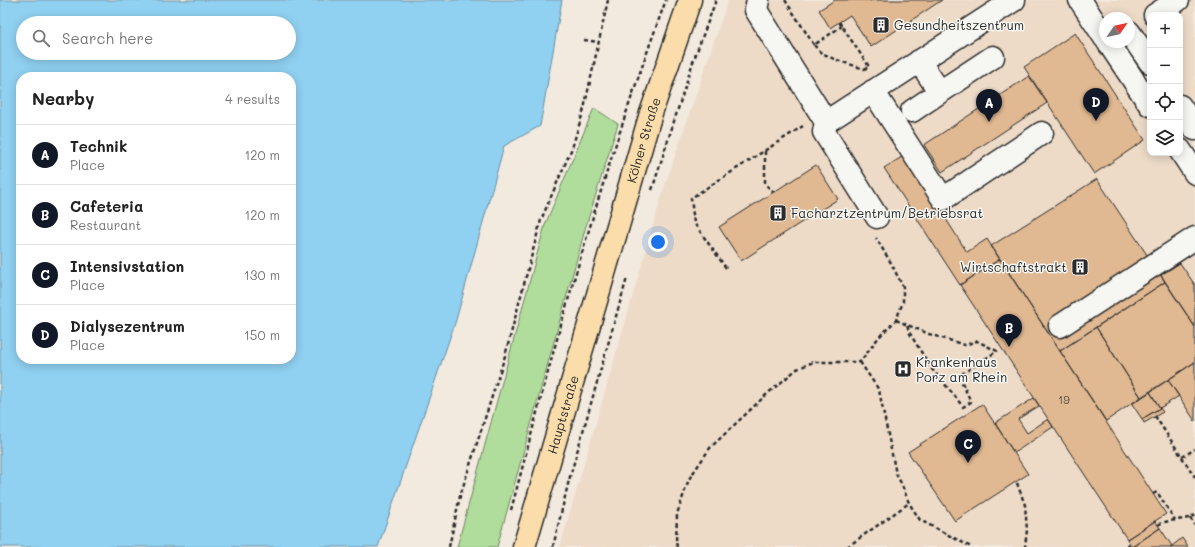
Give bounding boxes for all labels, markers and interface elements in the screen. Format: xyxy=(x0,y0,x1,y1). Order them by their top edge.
north arrow xyxy=(1099,12,1135,48)
map controls xyxy=(1147,12,1183,156)
button: + xyxy=(1147,12,1183,48)
building icon: Gesundheitszentrum xyxy=(871,15,891,35)
search box xyxy=(16,16,296,60)
place label: Gesundheitszentrum xyxy=(894,16,1024,33)
icon: search xyxy=(30,27,52,49)
text: Search here xyxy=(62,28,153,48)
button: − xyxy=(1147,48,1183,84)
button: locate xyxy=(1147,84,1183,120)
text: Nearby xyxy=(32,87,94,109)
pin: D xyxy=(1083,88,1109,121)
pin: A xyxy=(976,89,1002,122)
text: 4 results xyxy=(225,90,280,107)
street label: Kölner Straße xyxy=(622,95,664,185)
button: layers xyxy=(1147,120,1183,156)
text: Technik xyxy=(70,136,127,156)
text: A xyxy=(40,146,50,163)
text: 120 m xyxy=(244,146,280,163)
text: Place xyxy=(70,156,105,173)
text: Cafeteria xyxy=(70,196,143,216)
building icon: Facharztzentrum/Betriebsrat xyxy=(768,203,788,223)
place label: Facharztzentrum/Betriebsrat xyxy=(791,204,984,221)
text: B xyxy=(41,206,49,223)
text: 120 m xyxy=(244,206,280,223)
text: Restaurant xyxy=(70,216,141,233)
your location xyxy=(648,232,668,252)
text: Intensivstation xyxy=(70,256,184,276)
building icon: Wirtschaftstrakt xyxy=(1070,257,1090,277)
place label: Wirtschaftstrakt xyxy=(960,258,1067,275)
text: C xyxy=(40,266,50,283)
text: 130 m xyxy=(244,266,280,283)
text: Place xyxy=(70,276,105,293)
pin: B xyxy=(996,314,1022,347)
text: Dialysezentrum xyxy=(70,316,185,336)
text: D xyxy=(40,326,50,343)
text: 150 m xyxy=(244,326,280,343)
text: Place xyxy=(70,336,105,353)
place label: Krankenhaus Porz am Rhein xyxy=(916,353,1007,385)
hospital icon: Krankenhaus Porz am Rhein xyxy=(893,359,913,379)
street label: Hauptstraße xyxy=(543,373,582,456)
house number: 19 xyxy=(1058,392,1070,407)
pin: C xyxy=(955,430,981,463)

